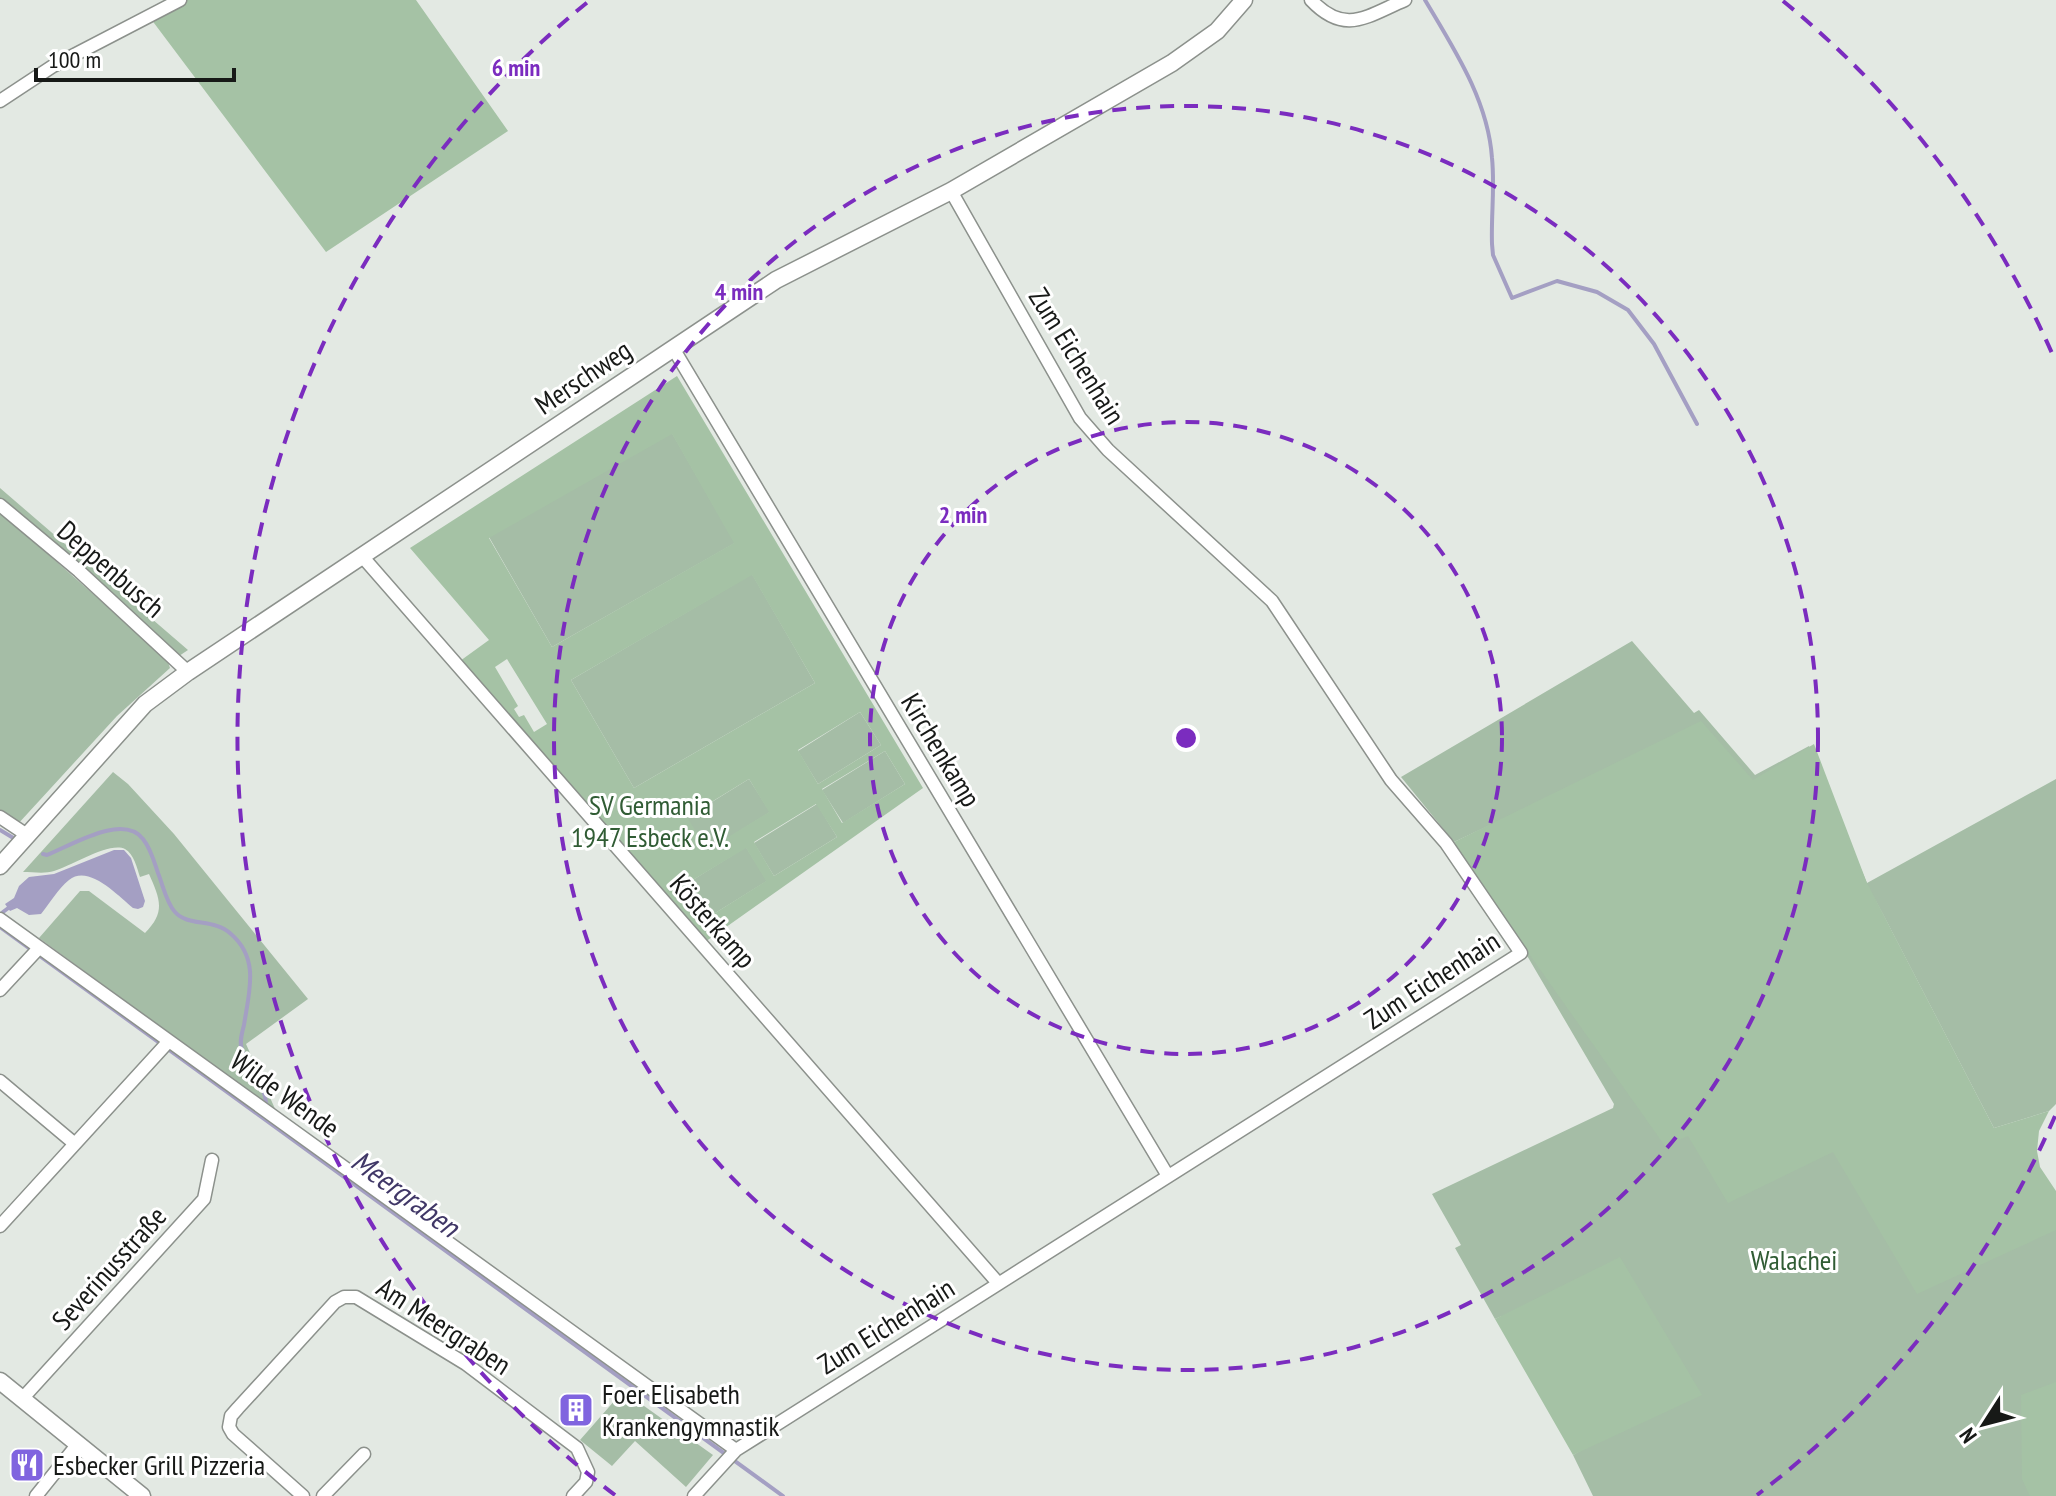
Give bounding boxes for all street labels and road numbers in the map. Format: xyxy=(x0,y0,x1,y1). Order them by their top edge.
street label: Zum Eichenhain xyxy=(1021,281,1134,431)
street label: Merschweg xyxy=(527,331,638,422)
street label: Deppenbusch xyxy=(50,512,173,625)
street label: Kirchenkamp xyxy=(893,686,990,813)
street label: Kösterkamp xyxy=(662,866,765,976)
street label: Zum Eichenhain xyxy=(1357,922,1506,1037)
street label: Wilde Wende xyxy=(223,1042,347,1146)
street label: Severinusstraße xyxy=(43,1198,174,1337)
street label: Am Meergraben xyxy=(370,1268,518,1383)
street label: Zum Eichenhain xyxy=(811,1269,961,1382)

